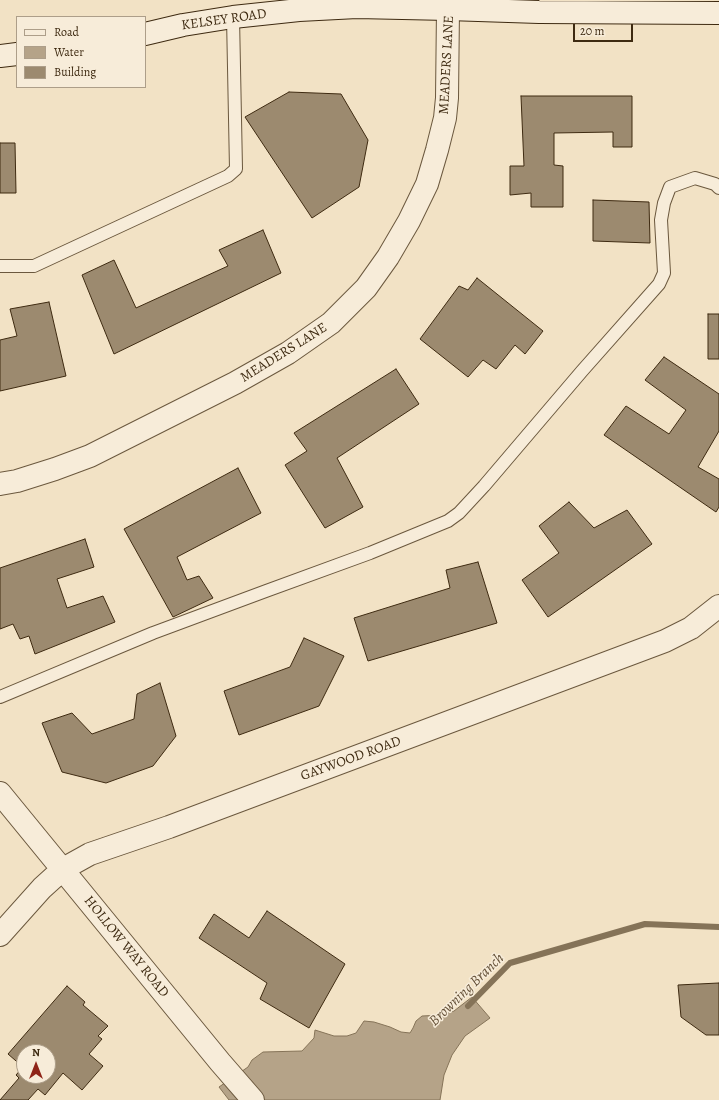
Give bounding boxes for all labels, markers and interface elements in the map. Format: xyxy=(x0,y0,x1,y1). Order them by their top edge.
street label: KELSEY ROAD xyxy=(180,6,268,34)
street label: MEADERS LANE xyxy=(436,15,458,115)
legend xyxy=(16,16,146,88)
scale bar xyxy=(575,16,635,42)
text: 20 m xyxy=(580,23,604,39)
text: Road xyxy=(54,24,79,40)
text: Water xyxy=(54,44,84,60)
text: Building xyxy=(54,64,96,80)
street label: MEADERS LANE xyxy=(238,320,330,386)
street label: GAYWOOD ROAD xyxy=(299,733,403,785)
street label: HOLLOW WAY ROAD xyxy=(80,893,172,1001)
water label: Browning Branch xyxy=(426,950,508,1030)
north arrow xyxy=(16,1044,56,1084)
text: N xyxy=(32,1045,40,1060)

